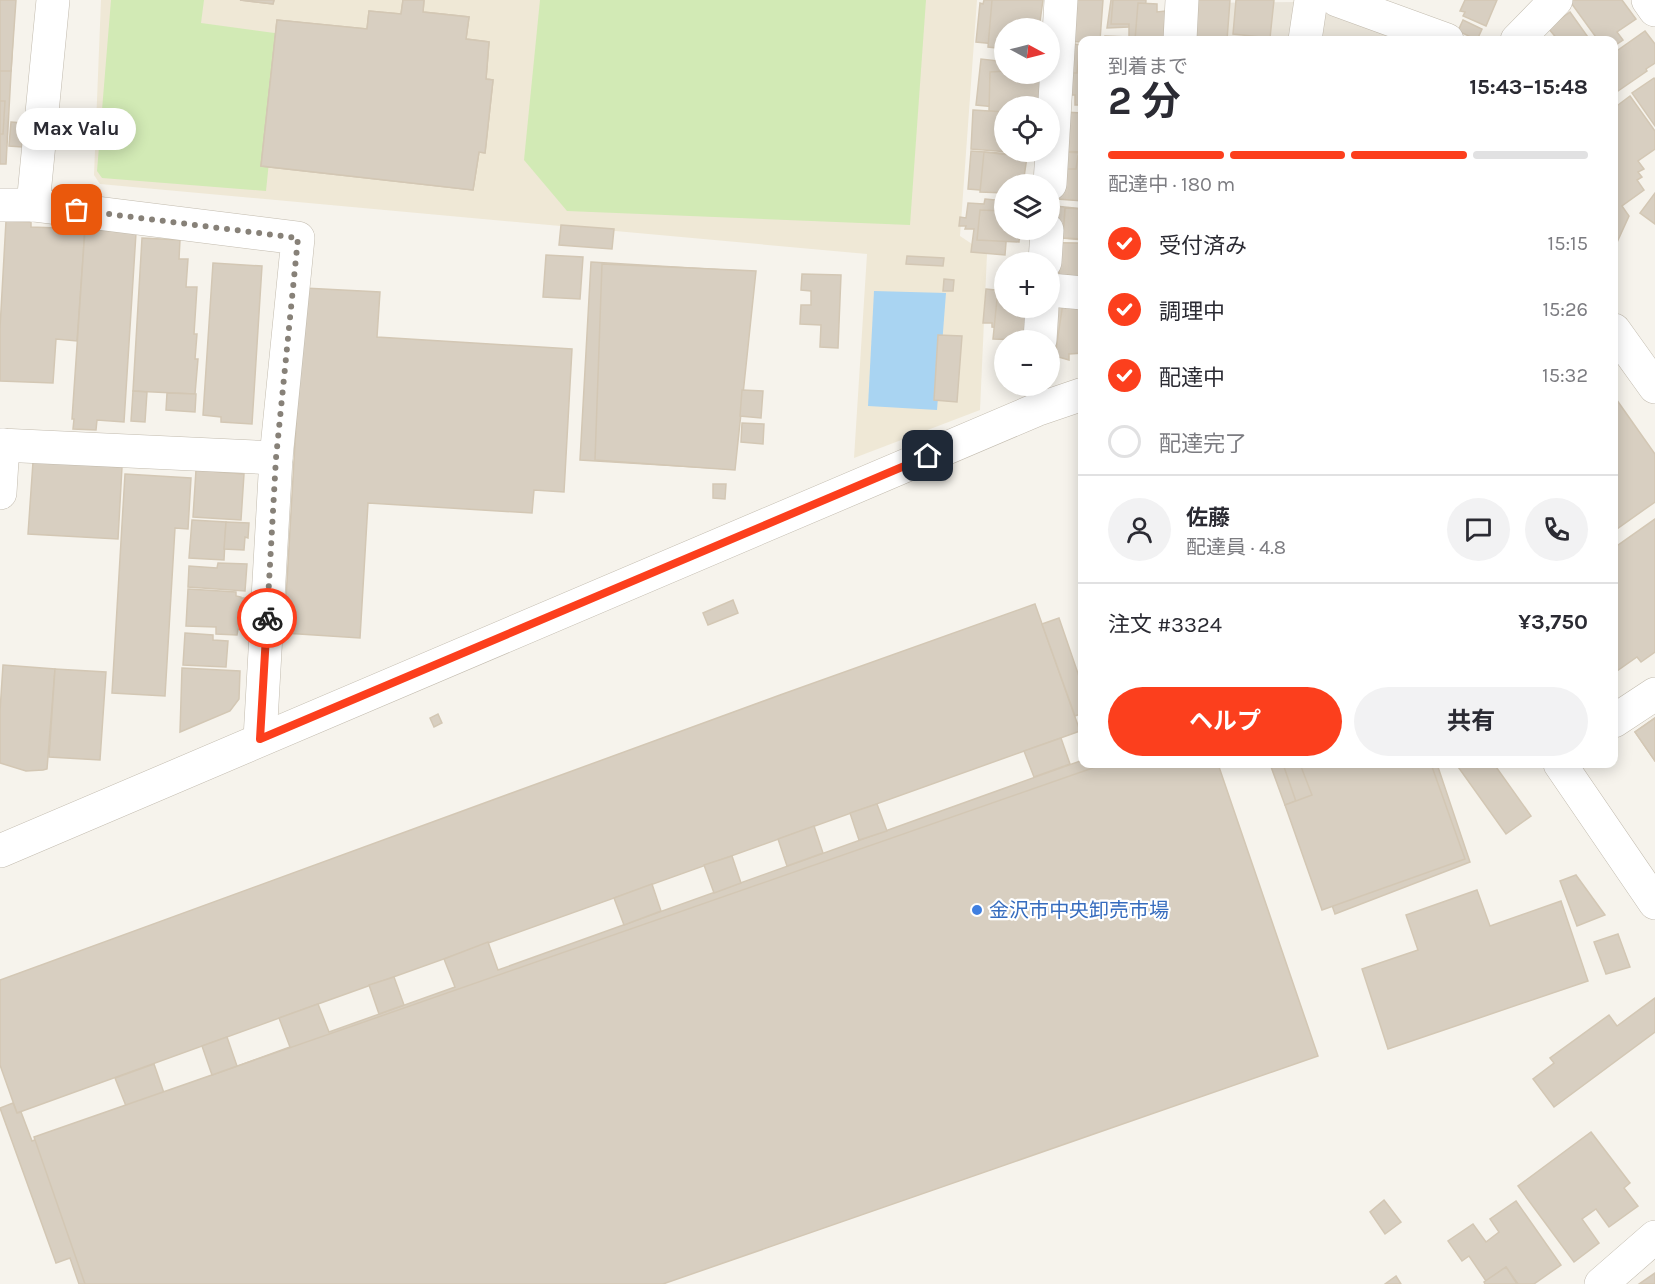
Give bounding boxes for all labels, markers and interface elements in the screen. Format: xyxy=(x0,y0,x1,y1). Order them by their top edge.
north arrow xyxy=(994,18,1060,84)
map controls xyxy=(994,18,1060,396)
text: 到着まで xyxy=(1108,55,1188,78)
text: 15:43–15:48 xyxy=(1469,74,1588,100)
text: 2 分 xyxy=(1108,78,1180,124)
button: locate xyxy=(994,96,1060,162)
callout: Max Valu xyxy=(17,108,137,150)
text: Max Valu xyxy=(33,117,119,140)
text: 配達中 · 180 m xyxy=(1108,173,1235,196)
button: layers xyxy=(994,174,1060,240)
pin xyxy=(51,184,102,235)
icon: bag xyxy=(60,193,93,226)
icon: check xyxy=(1108,227,1141,260)
text: 15:15 xyxy=(1548,232,1588,255)
text: 受付済み xyxy=(1159,233,1247,259)
button: + xyxy=(994,252,1060,318)
icon: check xyxy=(1108,293,1141,326)
text: 15:26 xyxy=(1542,298,1588,321)
text: 調理中 xyxy=(1159,299,1225,325)
button: − xyxy=(994,330,1060,396)
icon: check xyxy=(1108,359,1141,392)
text: 15:32 xyxy=(1542,364,1588,387)
text: 配達中 xyxy=(1159,365,1225,391)
pin xyxy=(902,430,953,481)
text: 配達完了 xyxy=(1159,431,1247,457)
icon: home xyxy=(911,439,944,472)
button: person xyxy=(1108,498,1171,561)
button: chat xyxy=(1447,498,1510,561)
button: phone xyxy=(1525,498,1588,561)
text: 佐藤 xyxy=(1186,505,1230,531)
text: 配達員 · 4.8 xyxy=(1186,536,1286,559)
courier xyxy=(237,588,297,648)
icon: bike xyxy=(251,602,284,635)
text: ¥3,750 xyxy=(1518,609,1588,635)
text: 注文 #3324 xyxy=(1108,612,1222,638)
button: ヘルプ xyxy=(1108,687,1342,756)
button: 共有 xyxy=(1354,687,1588,756)
place label: 金沢市中央卸売市場 xyxy=(989,899,1169,922)
marker: 金沢市中央卸売市場 xyxy=(970,903,984,917)

